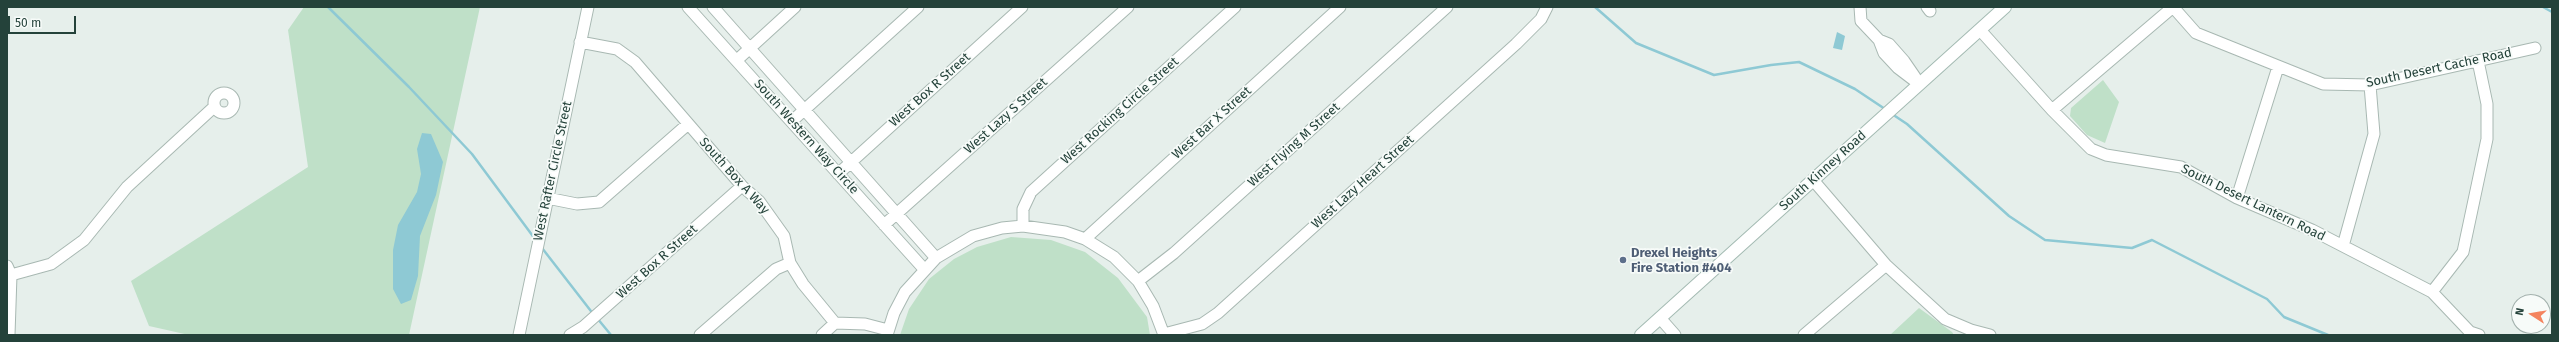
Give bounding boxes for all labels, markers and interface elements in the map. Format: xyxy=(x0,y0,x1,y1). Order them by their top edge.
scale bar xyxy=(10,8,78,34)
text: 50 m xyxy=(15,16,41,30)
street label: South Desert Cache Road xyxy=(2365,45,2513,91)
street label: West Box R Street xyxy=(886,50,974,130)
street label: West Rocking Circle Street xyxy=(1058,54,1182,168)
street label: West Lazy S Street xyxy=(961,75,1051,157)
street label: South Western Way Circle xyxy=(750,76,862,198)
street label: West Bar X Street xyxy=(1169,83,1255,163)
street label: West Rafter Circle Street xyxy=(531,100,575,242)
street label: West Flying M Street xyxy=(1245,100,1343,190)
street label: South Kinney Road xyxy=(1776,128,1870,214)
street label: West Lazy Heart Street xyxy=(1309,132,1417,232)
street label: South Box A Way xyxy=(696,134,772,218)
street label: South Desert Lantern Road xyxy=(2178,161,2328,245)
street label: West Box R Street xyxy=(613,222,701,302)
place label: Drexel Heights Fire Station #404 xyxy=(1631,245,1732,276)
marker: Drexel Heights Fire Station #404 xyxy=(1618,255,1628,265)
north arrow xyxy=(2511,294,2551,334)
text: N xyxy=(2513,307,2527,317)

